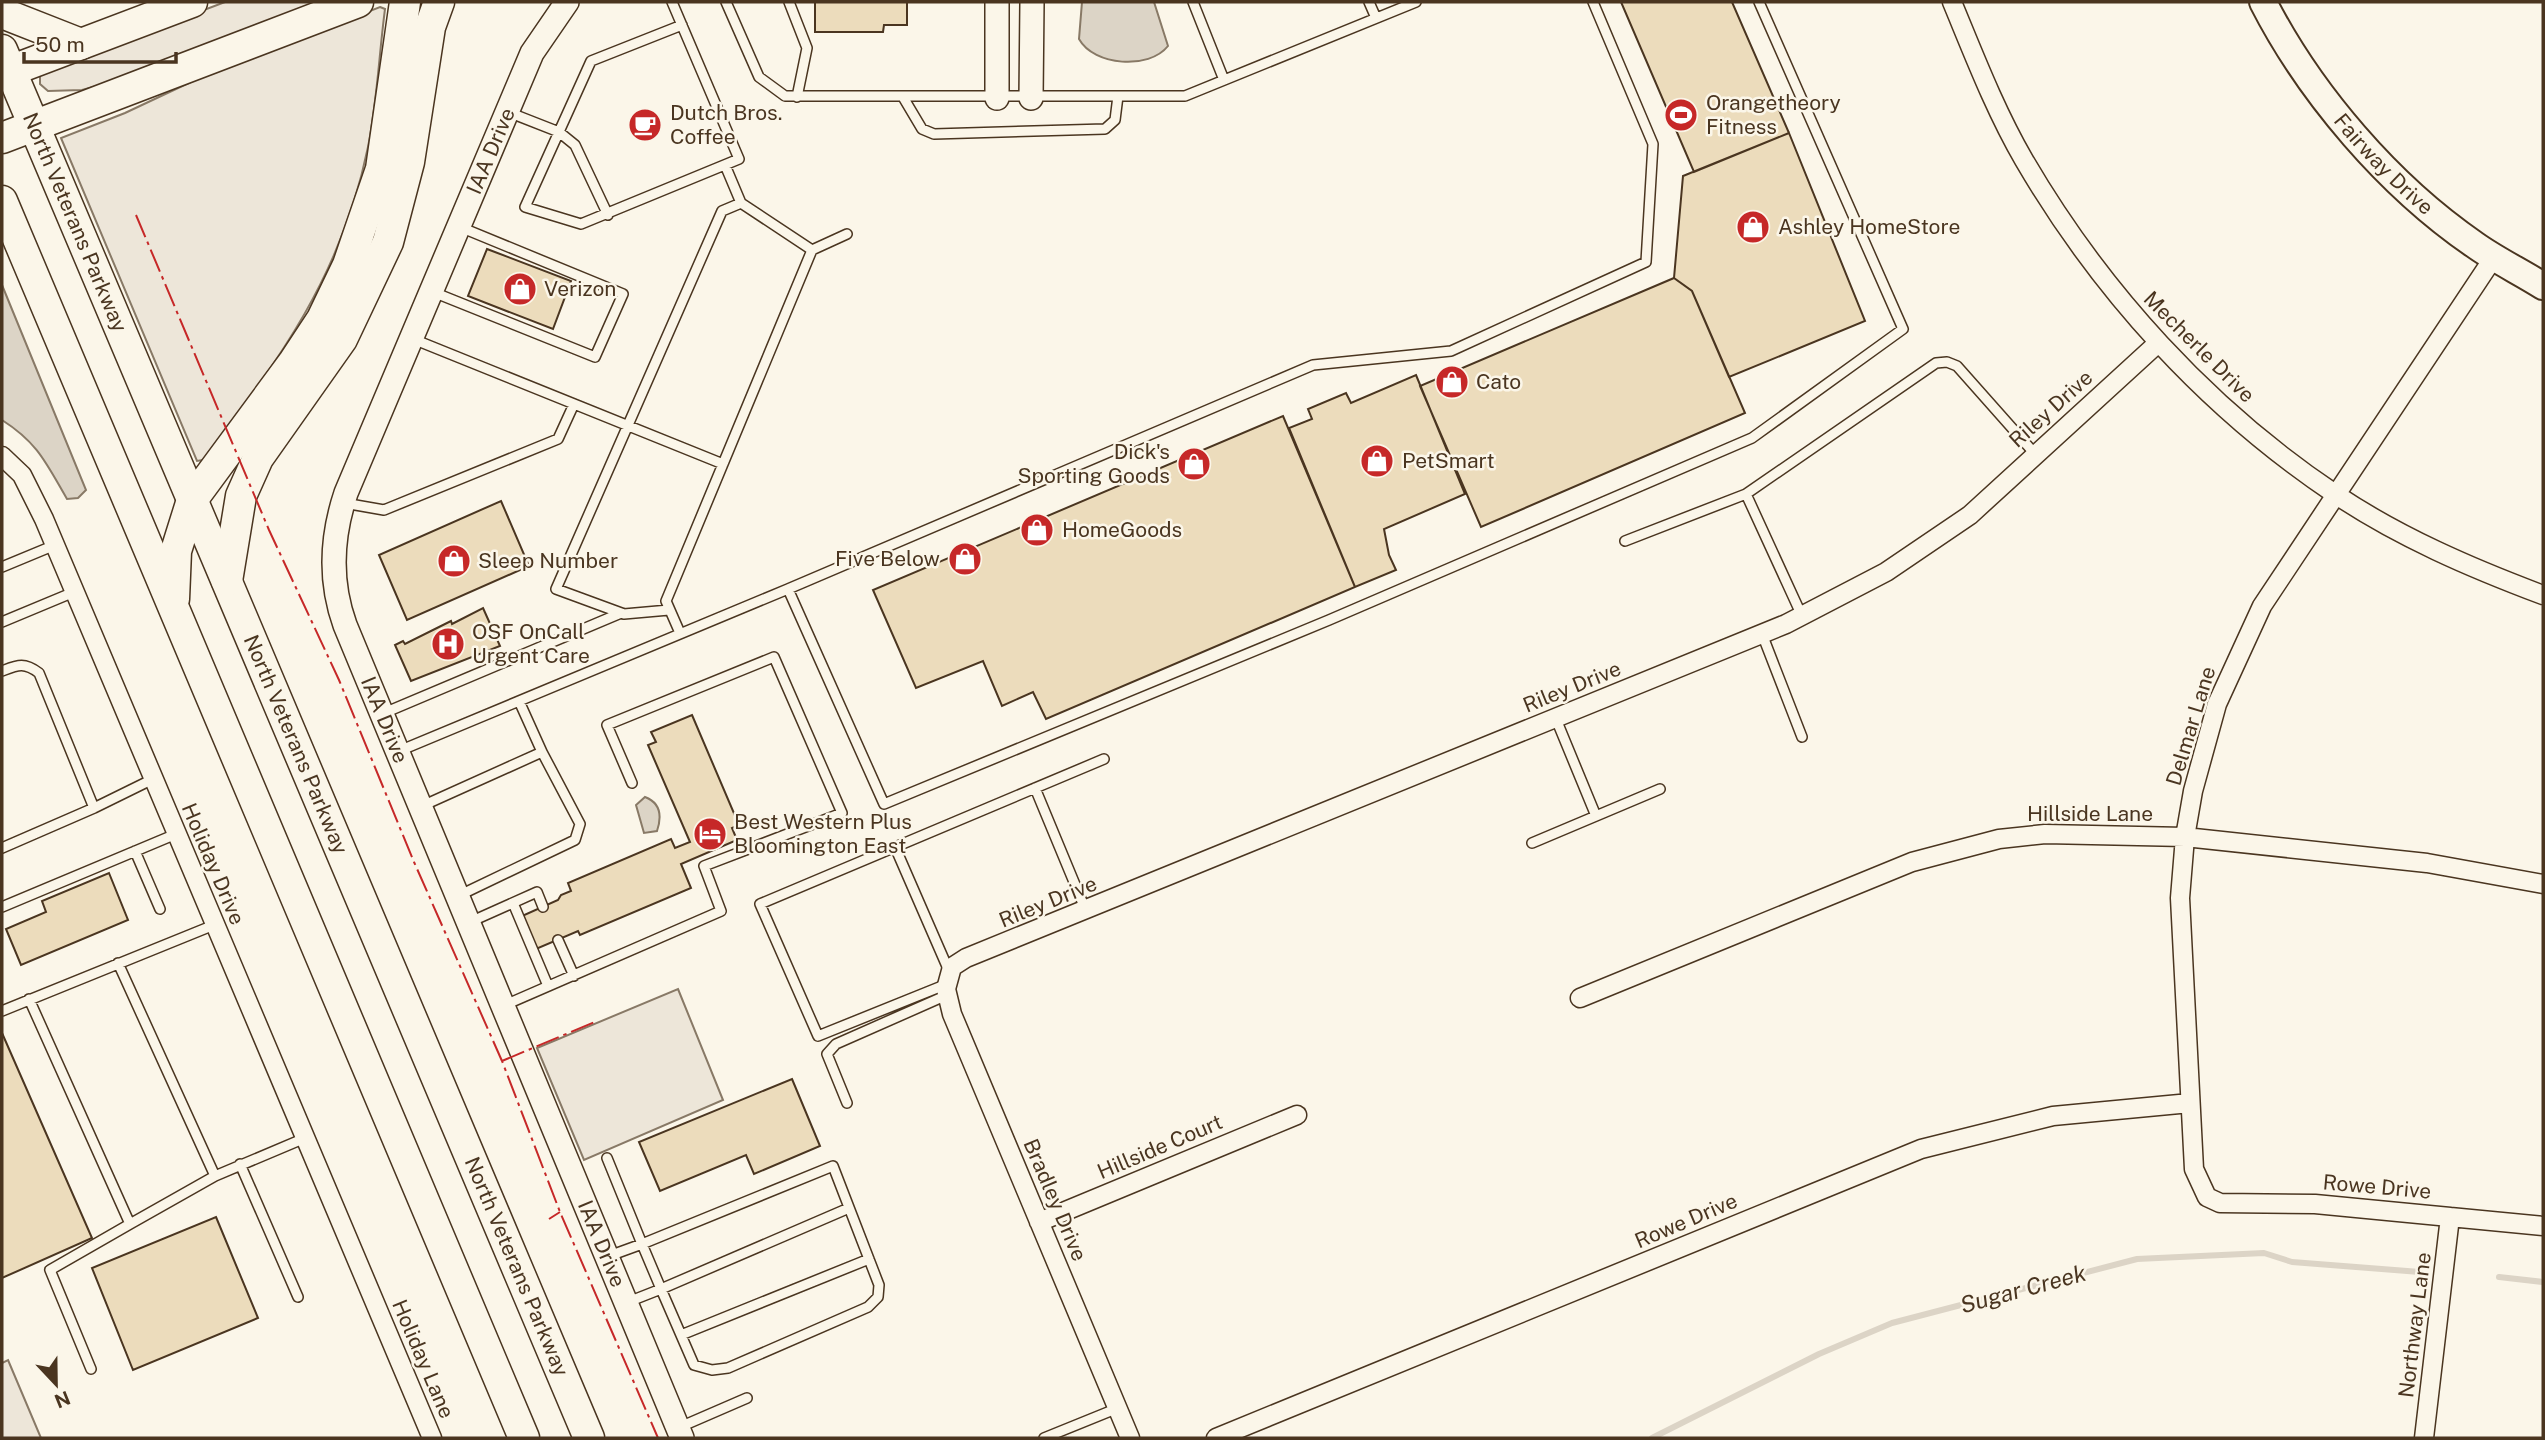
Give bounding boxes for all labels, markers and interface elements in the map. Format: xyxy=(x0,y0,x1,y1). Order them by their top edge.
scale bar xyxy=(24,21,177,65)
text: 50 m xyxy=(35,32,85,57)
place label: Orangetheory Fitness xyxy=(1706,90,1841,139)
sports icon: Orangetheory Fitness xyxy=(1662,96,1700,134)
place label: Dutch Bros. Coffee xyxy=(670,100,782,149)
street label: IAA Drive xyxy=(461,104,520,198)
cafe icon: Dutch Bros. Coffee xyxy=(626,106,664,144)
street label: Fairway Drive xyxy=(2329,108,2439,220)
street label: North Veterans Parkway xyxy=(18,109,133,335)
shop icon: Ashley HomeStore xyxy=(1734,208,1772,246)
place label: Ashley HomeStore xyxy=(1778,214,1960,239)
shop icon: Verizon xyxy=(501,270,539,308)
place label: Verizon xyxy=(544,276,617,301)
street label: Mecherle Drive xyxy=(2139,286,2260,407)
shop icon: Cato xyxy=(1433,363,1471,401)
street label: Riley Drive xyxy=(2004,365,2097,453)
place label: Cato xyxy=(1476,369,1521,394)
place label: Dick's Sporting Goods xyxy=(1018,439,1170,488)
shop icon: PetSmart xyxy=(1358,442,1396,480)
shop icon: Dick's Sporting Goods xyxy=(1175,445,1213,483)
place label: PetSmart xyxy=(1402,448,1495,473)
shop icon: HomeGoods xyxy=(1018,511,1056,549)
place label: HomeGoods xyxy=(1062,517,1182,542)
shop icon: Five Below xyxy=(946,540,984,578)
shop icon: Sleep Number xyxy=(435,542,473,580)
place label: Five Below xyxy=(835,546,940,571)
place label: Sleep Number xyxy=(478,548,618,573)
place label: OSF OnCall Urgent Care xyxy=(472,619,590,668)
hospital icon: OSF OnCall Urgent Care xyxy=(429,625,467,663)
street label: North Veterans Parkway xyxy=(239,631,354,858)
street label: Riley Drive xyxy=(1519,656,1624,718)
street label: Delmar Lane xyxy=(2161,663,2220,788)
street label: IAA Drive xyxy=(356,673,414,767)
street label: Holiday Drive xyxy=(177,799,250,928)
street label: Hillside Lane xyxy=(2027,801,2153,826)
place label: Best Western Plus Bloomington East xyxy=(734,809,912,858)
hotel icon: Best Western Plus Bloomington East xyxy=(691,815,729,853)
street label: Riley Drive xyxy=(995,871,1100,933)
street label: Hillside Court xyxy=(1094,1109,1226,1184)
street label: Bradley Drive xyxy=(1018,1135,1092,1265)
street label: North Veterans Parkway xyxy=(460,1153,574,1380)
street label: Rowe Drive xyxy=(2322,1169,2432,1204)
street label: Rowe Drive xyxy=(1631,1188,1741,1253)
street label: IAA Drive xyxy=(573,1197,631,1291)
street label: Northway Lane xyxy=(2393,1251,2436,1399)
water label: Sugar Creek xyxy=(1957,1259,2089,1318)
street label: Holiday Lane xyxy=(387,1296,460,1422)
north arrow xyxy=(21,1349,91,1419)
text: N xyxy=(51,1387,73,1413)

